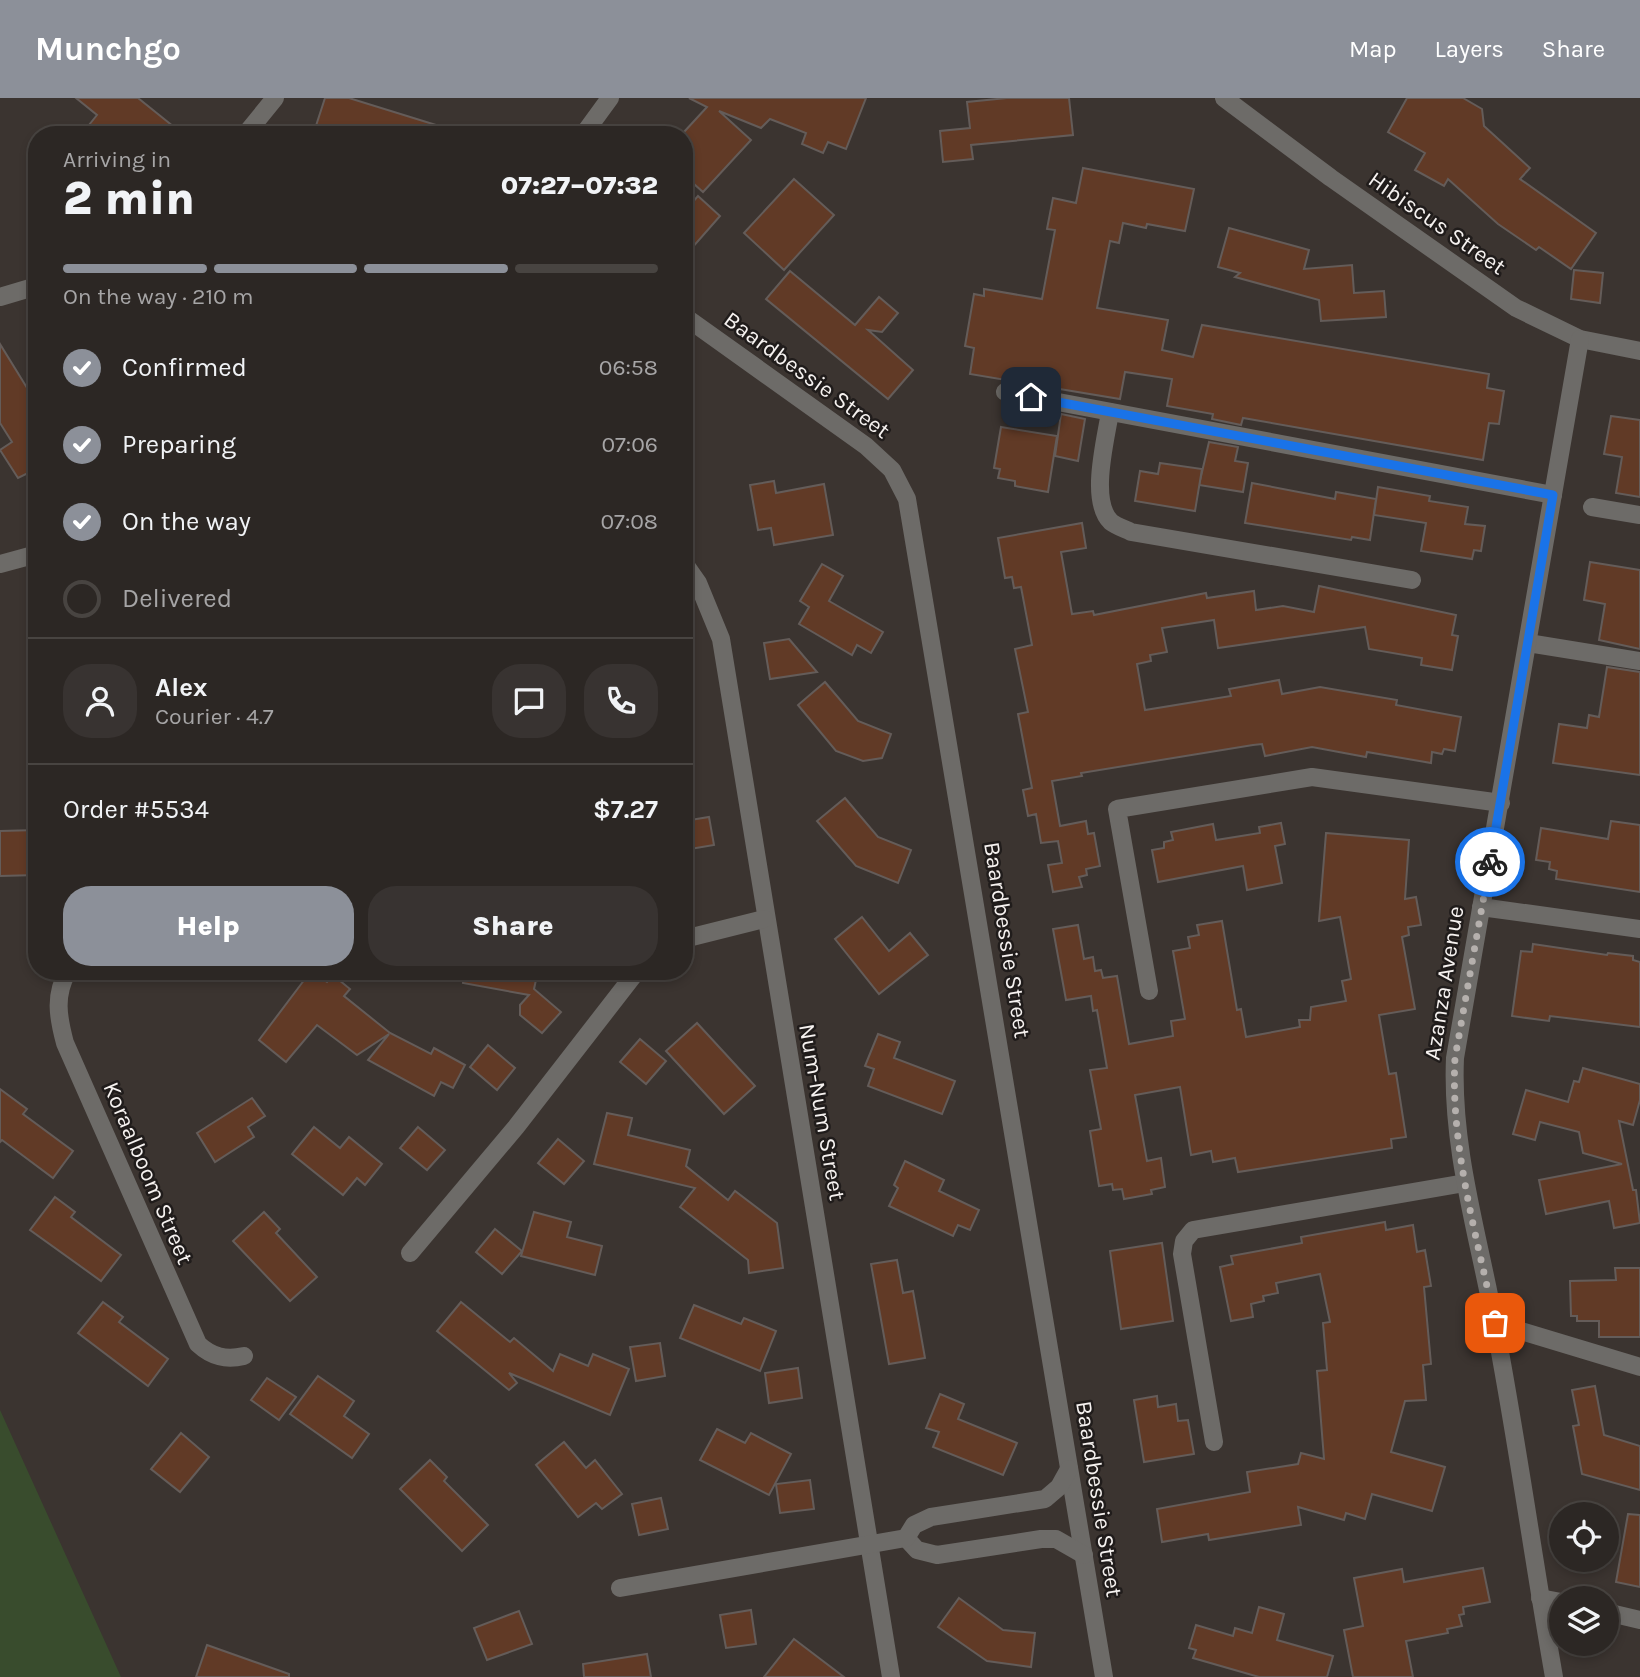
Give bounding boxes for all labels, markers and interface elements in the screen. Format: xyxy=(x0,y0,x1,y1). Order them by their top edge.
text: Munchgo xyxy=(35,30,181,68)
text: Map xyxy=(1349,35,1397,63)
text: Layers xyxy=(1435,35,1504,63)
text: Share xyxy=(1542,35,1605,63)
text: Arriving in xyxy=(63,146,171,173)
street label: Hibiscus Street xyxy=(1363,166,1511,281)
text: 07:27–07:32 xyxy=(501,170,658,201)
text: 2 min xyxy=(63,172,195,226)
text: On the way · 210 m xyxy=(63,283,254,310)
street label: Baardbessie Street xyxy=(719,306,895,444)
icon: check xyxy=(63,349,101,387)
text: Confirmed xyxy=(122,352,247,383)
text: 06:58 xyxy=(599,354,658,381)
pin xyxy=(1001,367,1061,427)
icon: home xyxy=(1012,378,1050,416)
icon: check xyxy=(63,426,101,464)
text: Preparing xyxy=(122,429,236,460)
text: 07:06 xyxy=(601,431,658,458)
icon: check xyxy=(63,503,101,541)
text: On the way xyxy=(122,506,251,537)
text: 07:08 xyxy=(600,508,658,535)
text: Delivered xyxy=(122,583,232,614)
button: person xyxy=(63,664,137,738)
button: chat xyxy=(492,664,566,738)
button: phone xyxy=(584,664,658,738)
text: Alex xyxy=(155,672,207,703)
text: Courier · 4.7 xyxy=(155,703,274,730)
text: Order #5534 xyxy=(63,794,209,825)
text: $7.27 xyxy=(593,794,658,825)
courier xyxy=(1455,827,1525,897)
street label: Baardbessie Street xyxy=(978,840,1036,1040)
icon: bike xyxy=(1471,843,1509,881)
button: Help xyxy=(63,886,354,966)
button: Share xyxy=(368,886,658,966)
street label: Azanza Avenue xyxy=(1419,904,1469,1062)
street label: Num-Num Street xyxy=(793,1022,851,1203)
street label: Koraalboom Street xyxy=(97,1078,199,1269)
pin xyxy=(1465,1293,1525,1353)
icon: bag xyxy=(1476,1304,1514,1342)
street label: Baardbessie Street xyxy=(1070,1399,1128,1599)
map controls xyxy=(1549,1502,1619,1656)
button: locate xyxy=(1549,1502,1619,1572)
button: layers xyxy=(1549,1586,1619,1656)

